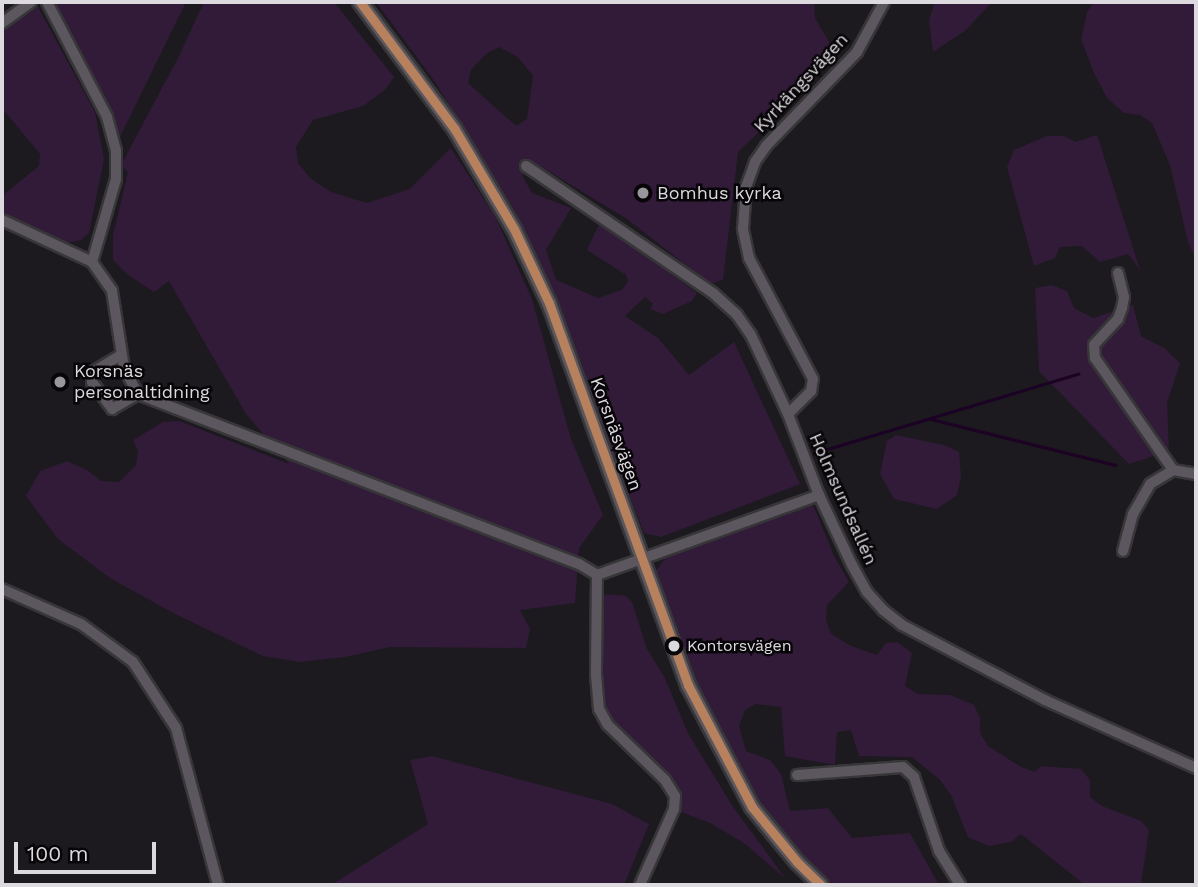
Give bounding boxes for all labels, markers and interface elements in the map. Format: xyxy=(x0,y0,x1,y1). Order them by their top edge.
street label: Kyrkängsvägen xyxy=(749,29,853,137)
place label: Bomhus kyrka xyxy=(657,182,782,204)
marker: Bomhus kyrka xyxy=(635,185,651,201)
place label: Korsnäs personaltidning xyxy=(74,361,210,404)
marker: Korsnäs personaltidning xyxy=(52,374,68,390)
street label: Korsnäsvägen xyxy=(585,374,647,494)
street label: Holmsundsallén xyxy=(804,430,882,568)
place label: Kontorsvägen xyxy=(687,636,792,656)
marker: Kontorsvägen xyxy=(667,639,681,653)
scale bar xyxy=(18,828,159,872)
text: 100 m xyxy=(27,841,89,866)

